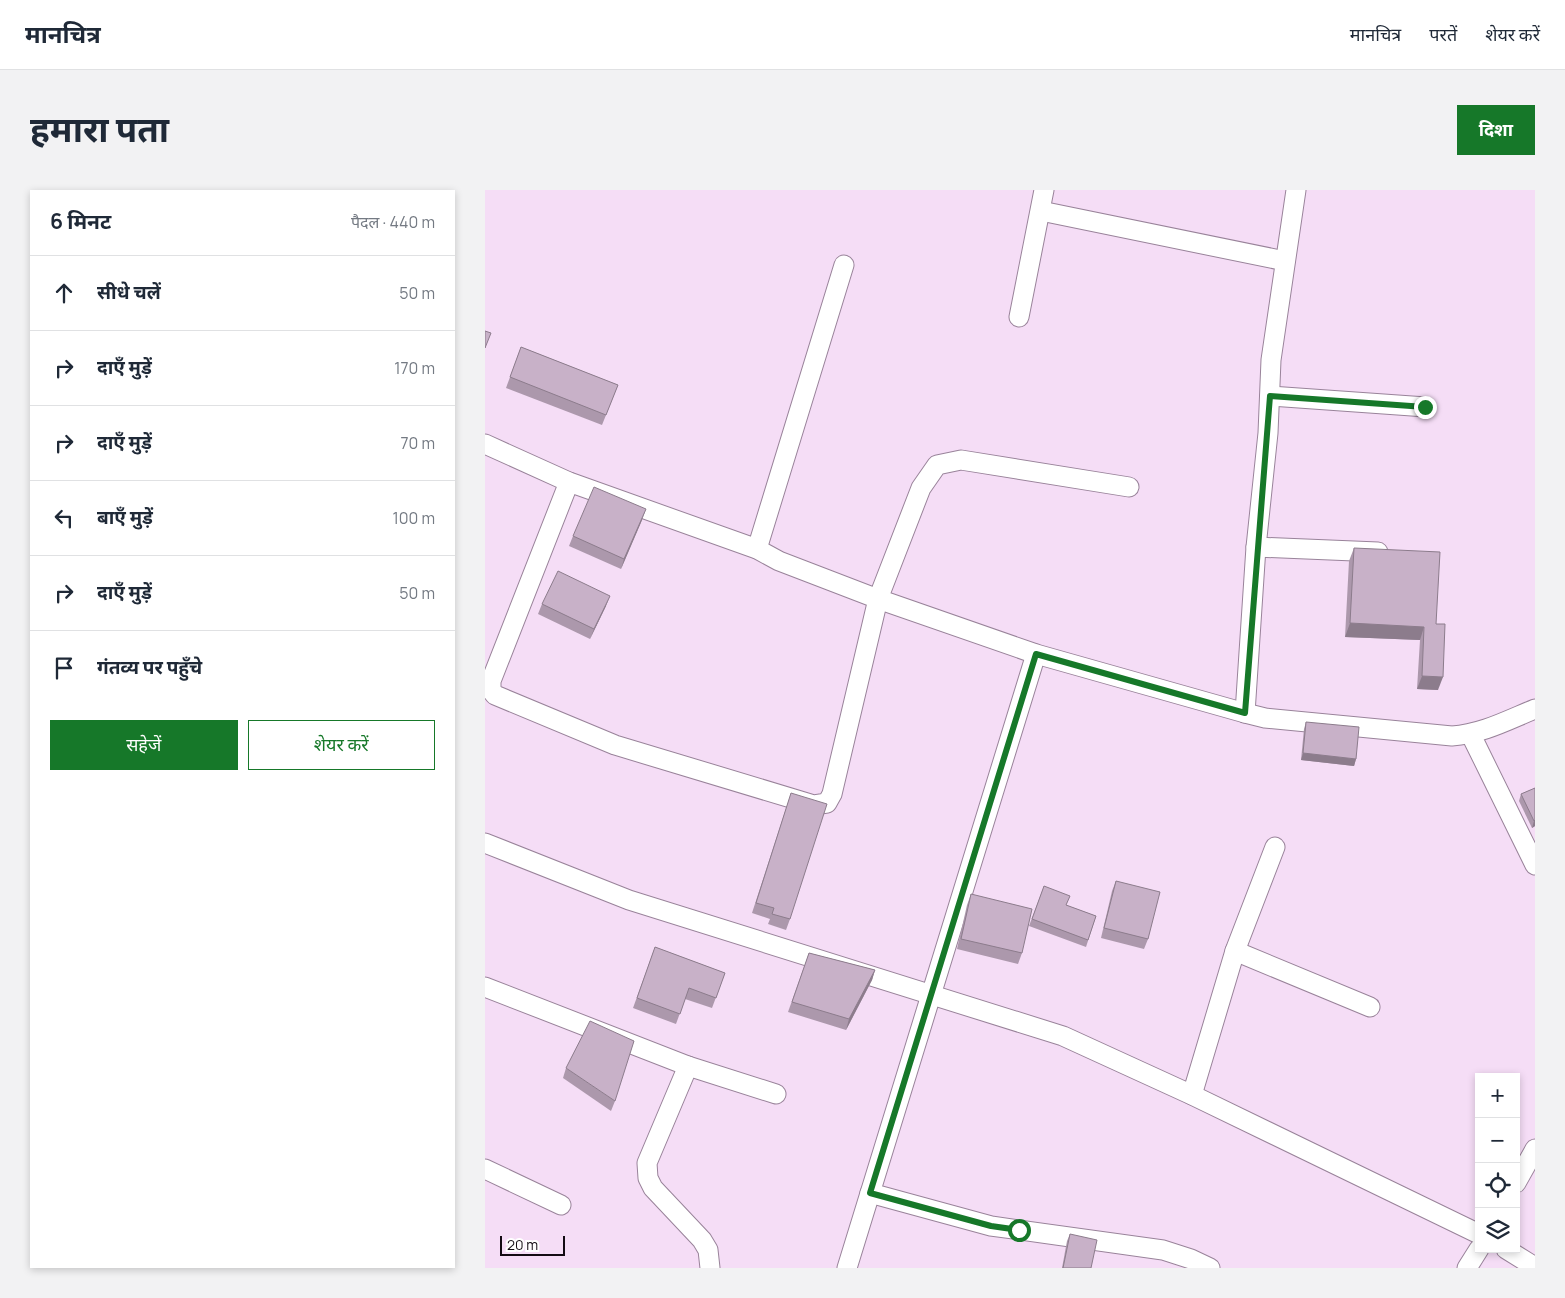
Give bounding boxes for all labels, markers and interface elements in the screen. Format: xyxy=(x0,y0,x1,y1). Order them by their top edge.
text: मानचित्र xyxy=(25,17,101,50)
text: मानचित्र xyxy=(1350,22,1401,46)
text: परतें xyxy=(1429,22,1457,46)
text: शेयर करें xyxy=(1485,22,1540,46)
text: हमारा पता xyxy=(30,105,169,153)
button: दिशा xyxy=(1457,105,1535,155)
text: 6 मिनट xyxy=(50,207,111,235)
text: पैदल · 440 m xyxy=(351,211,435,233)
icon: ahead xyxy=(50,279,78,307)
text: सीधे चलें xyxy=(97,279,161,305)
text: 50 m xyxy=(399,282,435,304)
icon: right xyxy=(50,354,78,382)
text: दाएँ मुड़ें xyxy=(97,354,152,380)
text: 170 m xyxy=(394,357,435,379)
route end xyxy=(1414,396,1437,419)
icon: right xyxy=(50,429,78,457)
text: दाएँ मुड़ें xyxy=(97,429,152,455)
text: 70 m xyxy=(400,432,435,454)
icon: left xyxy=(50,504,78,532)
text: बाएँ मुड़ें xyxy=(97,504,153,530)
text: 100 m xyxy=(392,507,435,529)
icon: right xyxy=(50,579,78,607)
text: दाएँ मुड़ें xyxy=(97,579,152,605)
text: 50 m xyxy=(399,582,435,604)
icon: arrive xyxy=(50,654,78,682)
text: गंतव्य पर पहुँचे xyxy=(97,654,202,680)
button: सहेजें xyxy=(50,720,238,770)
button: शेयर करें xyxy=(248,720,435,770)
map controls xyxy=(1475,1073,1520,1253)
button: + xyxy=(1475,1073,1520,1118)
button: − xyxy=(1475,1118,1520,1163)
button: locate xyxy=(1475,1163,1520,1208)
button: layers xyxy=(1475,1208,1520,1253)
route start xyxy=(1008,1219,1031,1242)
scale bar xyxy=(500,1233,565,1256)
text: 20 m xyxy=(507,1235,538,1254)

